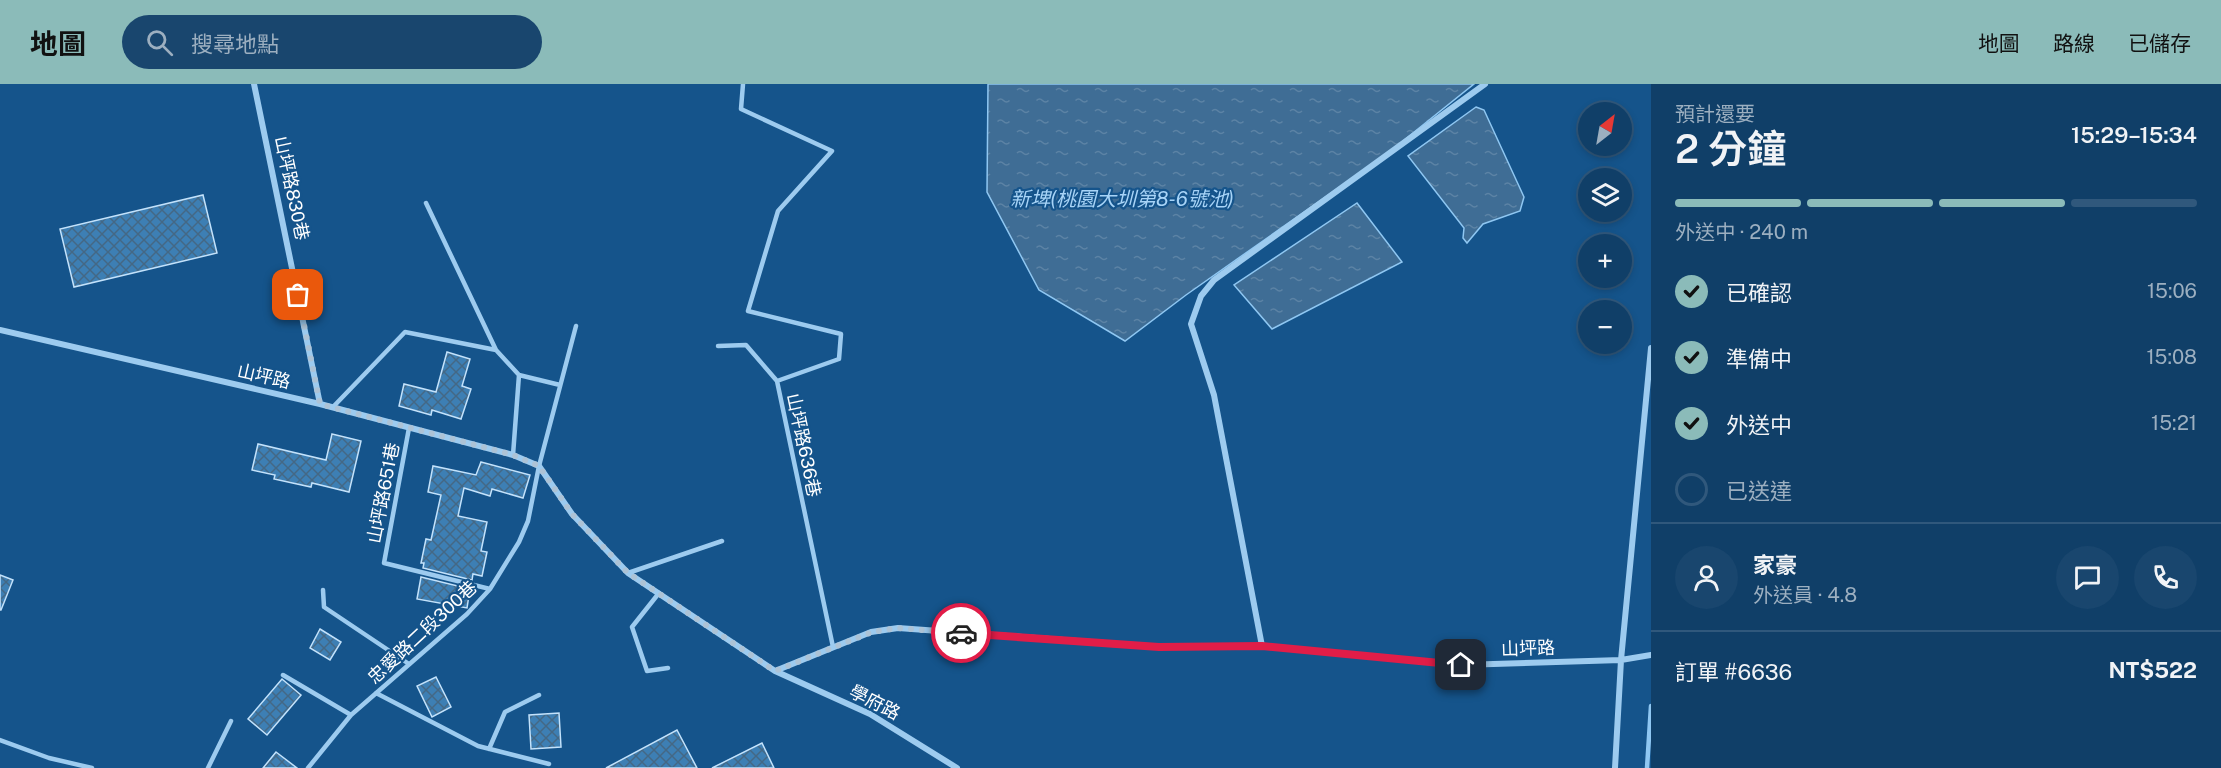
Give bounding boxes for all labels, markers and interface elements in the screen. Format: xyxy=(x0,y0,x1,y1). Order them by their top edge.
search box xyxy=(122,15,542,69)
icon: search xyxy=(143,26,176,59)
text: 地圖 xyxy=(30,27,86,60)
text: 搜尋地點 xyxy=(191,31,279,57)
text: 地圖 xyxy=(1978,31,2020,56)
text: 路線 xyxy=(2053,31,2095,56)
text: 已儲存 xyxy=(2128,31,2191,56)
north arrow xyxy=(1578,102,1632,156)
map controls xyxy=(1578,102,1632,354)
text: 預計還要 xyxy=(1675,102,1755,126)
text: 15:29–15:34 xyxy=(2071,122,2197,148)
text: 2 分鐘 xyxy=(1675,126,1786,172)
street label: 山坪路830巷 xyxy=(271,134,313,242)
button: layers xyxy=(1578,168,1632,222)
water label: 新埤(桃園大圳第8-6號池) xyxy=(1010,187,1234,211)
text: 外送中 · 240 m xyxy=(1675,220,1808,244)
button: + xyxy=(1578,234,1632,288)
pin xyxy=(272,269,323,320)
icon: check xyxy=(1675,275,1708,308)
icon: bag xyxy=(281,278,314,311)
text: 15:06 xyxy=(2147,279,2197,303)
text: 已確認 xyxy=(1726,280,1792,306)
button: − xyxy=(1578,300,1632,354)
icon: check xyxy=(1675,341,1708,374)
text: 15:08 xyxy=(2146,345,2197,369)
text: 準備中 xyxy=(1726,346,1792,372)
street label: 山坪路 xyxy=(235,360,293,392)
street label: 山坪路636巷 xyxy=(783,391,825,499)
icon: check xyxy=(1675,407,1708,440)
text: 15:21 xyxy=(2151,411,2197,435)
text: 外送中 xyxy=(1726,412,1792,438)
street label: 山坪路651巷 xyxy=(363,441,403,545)
text: 已送達 xyxy=(1726,478,1792,504)
button: person xyxy=(1675,546,1738,609)
button: chat xyxy=(2056,546,2119,609)
button: phone xyxy=(2134,546,2197,609)
text: 家豪 xyxy=(1753,552,1797,578)
street label: 忠愛路二段300巷 xyxy=(363,576,481,688)
text: 外送員 · 4.8 xyxy=(1753,583,1857,607)
courier xyxy=(931,603,991,663)
icon: car xyxy=(945,617,978,650)
street label: 山坪路 xyxy=(1501,637,1555,659)
pin xyxy=(1435,639,1486,690)
icon: home xyxy=(1444,648,1477,681)
text: NT$522 xyxy=(2108,657,2197,683)
text: 訂單 #6636 xyxy=(1675,659,1792,685)
street label: 學府路 xyxy=(846,680,904,724)

